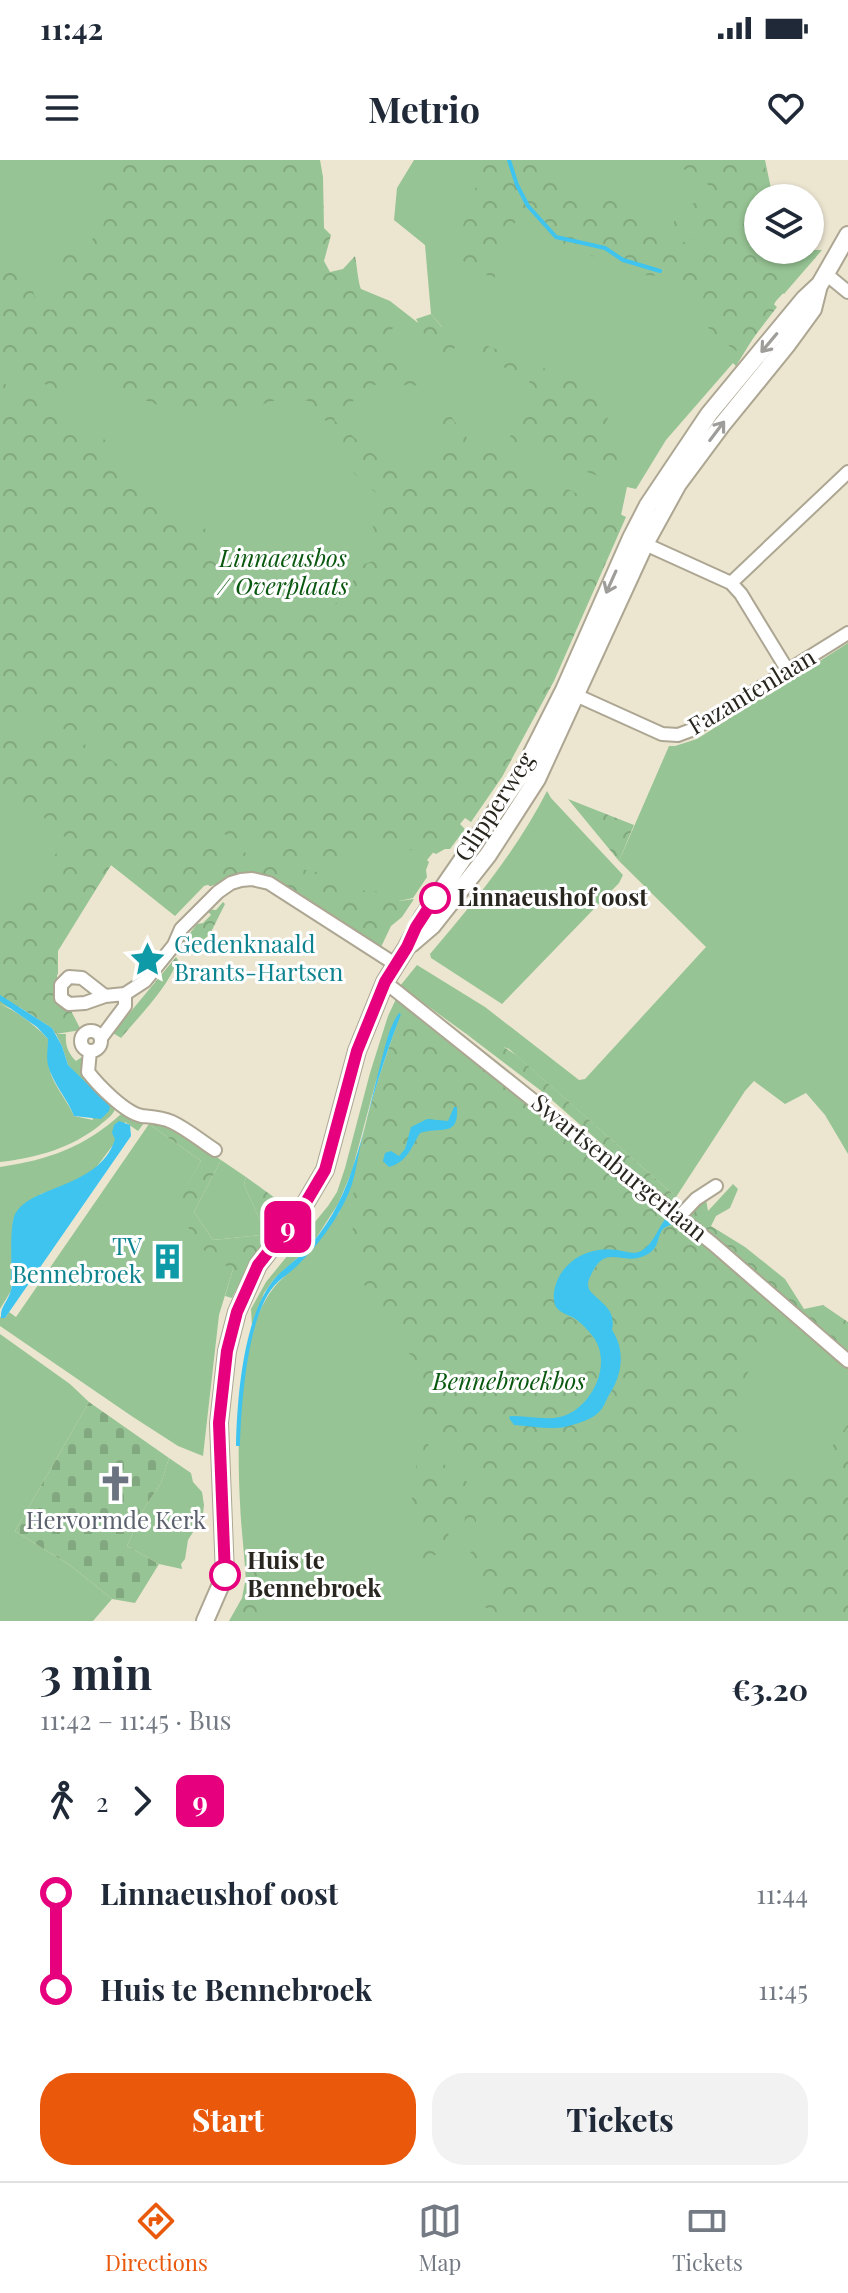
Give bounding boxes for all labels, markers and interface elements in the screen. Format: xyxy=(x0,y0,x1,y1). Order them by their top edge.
text: 11:42 xyxy=(40,8,103,48)
text: Metrio xyxy=(368,84,480,132)
icon: menu xyxy=(40,86,84,130)
icon: heart xyxy=(764,86,808,130)
map controls xyxy=(744,184,824,264)
button: layers xyxy=(744,184,824,264)
one-way arrow xyxy=(760,332,778,352)
one-way arrow xyxy=(708,421,725,442)
park label: Linnaeusbos / Overplaats xyxy=(217,541,348,601)
one-way arrow xyxy=(603,569,618,594)
street label: Fazantenlaan xyxy=(681,640,821,741)
street label: Glipperweg xyxy=(446,745,541,867)
place label: Linnaeushof oost xyxy=(457,880,648,912)
marker: Linnaeushof oost xyxy=(420,883,450,913)
place label: Gedenknaald Brants-Hartsen xyxy=(174,927,343,987)
place icon: Gedenknaald Brants-Hartsen xyxy=(129,940,167,978)
street label: Swartsenburgerlaan xyxy=(526,1086,715,1247)
line badge: 9 xyxy=(262,1201,314,1253)
text: 9 xyxy=(280,1208,296,1245)
place label: TV Bennebroek xyxy=(12,1229,143,1289)
building icon: TV Bennebroek xyxy=(149,1242,187,1280)
park label: Bennebroekbos xyxy=(432,1364,585,1396)
church icon: Hervormde Kerk xyxy=(97,1465,135,1503)
place label: Hervormde Kerk xyxy=(26,1503,207,1535)
place label: Huis te Bennebroek xyxy=(247,1543,382,1603)
marker: Huis te Bennebroek xyxy=(210,1560,240,1590)
text: 3 min xyxy=(40,1642,152,1701)
text: €3.20 xyxy=(732,1669,808,1709)
text: 11:42 – 11:45 · Bus xyxy=(40,1702,231,1737)
icon: walk xyxy=(40,1779,84,1823)
icon: forward xyxy=(120,1779,164,1823)
text: 9 xyxy=(192,1782,208,1819)
text: 2 xyxy=(96,1784,108,1819)
text: Linnaeushof oost xyxy=(100,1873,338,1913)
text: 11:44 xyxy=(756,1876,808,1911)
text: Huis te Bennebroek xyxy=(100,1969,372,2009)
text: 11:45 xyxy=(758,1972,808,2007)
button: Start xyxy=(40,2073,416,2165)
button: Tickets xyxy=(432,2073,808,2165)
tab: Directions xyxy=(105,2199,208,2277)
tab: Map xyxy=(418,2199,462,2277)
tab: Tickets xyxy=(672,2199,743,2277)

